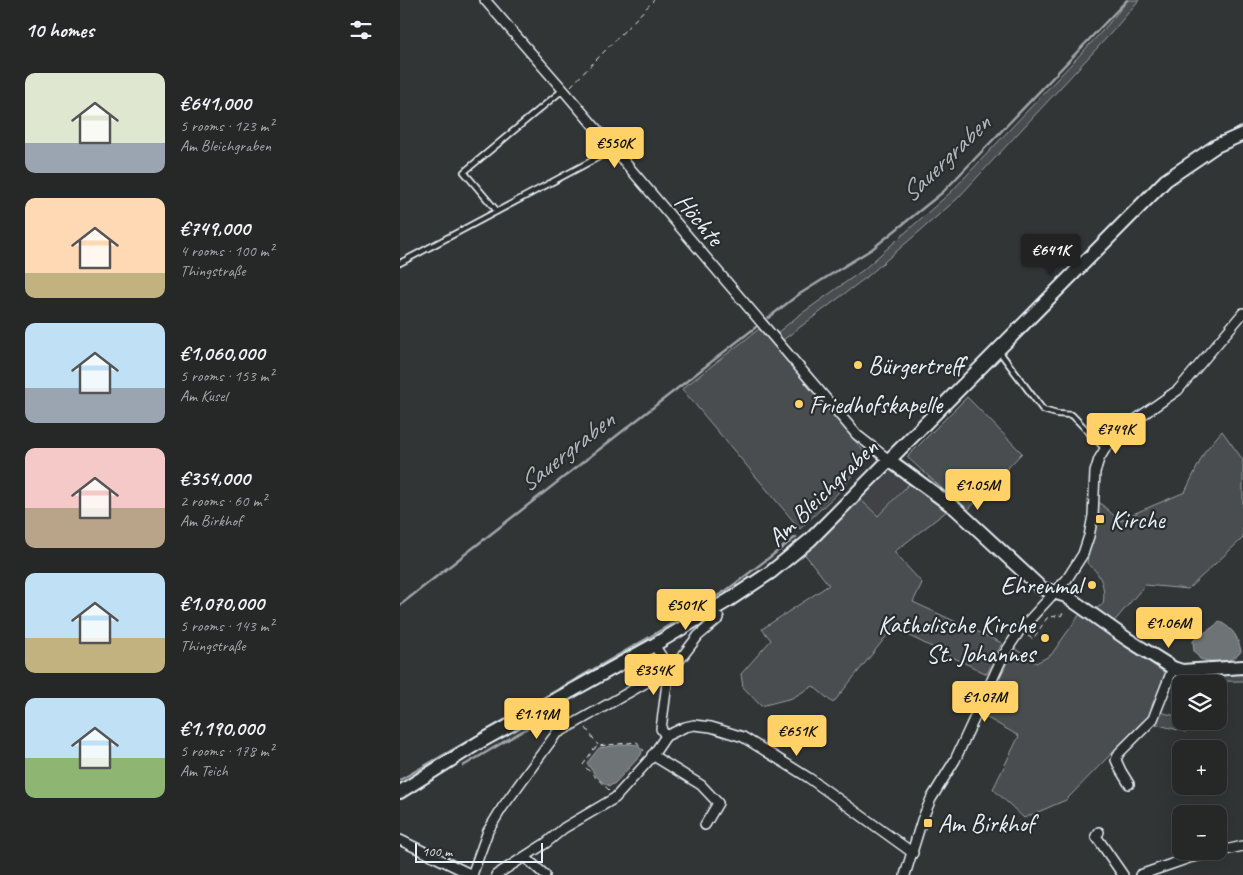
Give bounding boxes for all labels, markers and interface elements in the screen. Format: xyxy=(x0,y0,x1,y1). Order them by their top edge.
icon: filters xyxy=(347,16,375,44)
text: 10 homes xyxy=(25,17,94,43)
text: €641,000 xyxy=(180,90,251,116)
icon: home xyxy=(65,93,125,153)
water label: Sauergraben xyxy=(893,106,999,209)
text: 5 rooms · 123 m² xyxy=(180,116,274,136)
pin: €550K xyxy=(580,126,650,169)
text: €550K xyxy=(597,133,633,153)
text: Am Bleichgraben xyxy=(180,136,271,156)
street label: Höchte xyxy=(668,187,732,254)
text: €749,000 xyxy=(180,215,250,241)
icon: home xyxy=(65,218,125,278)
pin: €641K xyxy=(1016,234,1086,276)
text: €641K xyxy=(1032,240,1070,260)
text: 4 rooms · 100 m² xyxy=(180,241,274,261)
text: Thingstraße xyxy=(180,261,245,281)
text: €1,060,000 xyxy=(180,340,264,366)
icon: home xyxy=(65,343,125,403)
place label: Bürgertreff xyxy=(868,350,969,382)
marker: Bürgertreff xyxy=(852,359,864,371)
text: 5 rooms · 153 m² xyxy=(180,366,274,386)
text: Am Kusel xyxy=(180,386,227,406)
place label: Friedhofskapelle xyxy=(809,389,944,421)
marker: Friedhofskapelle xyxy=(793,398,805,410)
water label: Sauergraben xyxy=(512,402,623,499)
pin: €749K xyxy=(1081,412,1151,455)
text: €749K xyxy=(1098,419,1134,439)
street label: Am Bleichgraben xyxy=(761,431,885,554)
text: €354,000 xyxy=(180,465,250,491)
icon: home xyxy=(65,468,125,528)
pin: €1.05M xyxy=(937,468,1019,511)
text: €1.05M xyxy=(956,475,1000,495)
text: 2 rooms · 60 m² xyxy=(180,491,266,511)
place label: Kirche xyxy=(1110,504,1167,536)
text: Am Birkhof xyxy=(180,511,242,531)
marker: Kirche xyxy=(1094,513,1106,525)
place label: Ehrenmal xyxy=(1001,570,1087,602)
marker: Ehrenmal xyxy=(1086,579,1098,591)
pin: €501K xyxy=(651,588,721,631)
text: €1,070,000 xyxy=(180,590,264,616)
icon: home xyxy=(65,593,125,653)
text: €501K xyxy=(668,595,704,615)
pin: €1.06M xyxy=(1128,606,1210,649)
place label: Katholische Kirche St. Johannes xyxy=(878,609,1037,670)
text: €1.06M xyxy=(1147,613,1191,633)
text: 5 rooms · 143 m² xyxy=(180,616,274,636)
marker: Katholische Kirche St. Johannes xyxy=(1039,632,1051,644)
text: Thingstraße xyxy=(180,636,245,656)
pin: €354K xyxy=(619,654,689,696)
text: €354K xyxy=(636,660,672,680)
map controls xyxy=(1172,675,1227,860)
button: layers xyxy=(1172,675,1227,730)
pin: €1.07M xyxy=(944,680,1026,723)
text: €1.07M xyxy=(963,687,1007,707)
pin: €1.19M xyxy=(496,698,578,740)
text: €1.19M xyxy=(515,704,559,724)
pin: €651K xyxy=(762,714,832,757)
text: €1,190,000 xyxy=(180,715,264,741)
icon: home xyxy=(65,718,125,778)
text: €651K xyxy=(778,721,816,741)
button: + xyxy=(1172,740,1227,795)
text: 5 rooms · 178 m² xyxy=(180,741,274,761)
text: Am Teich xyxy=(180,761,228,781)
button: − xyxy=(1172,805,1227,860)
place label: Am Birkhof xyxy=(938,808,1039,840)
marker: Am Birkhof xyxy=(922,817,934,829)
scale bar xyxy=(415,840,542,863)
text: 100 m xyxy=(422,843,452,860)

